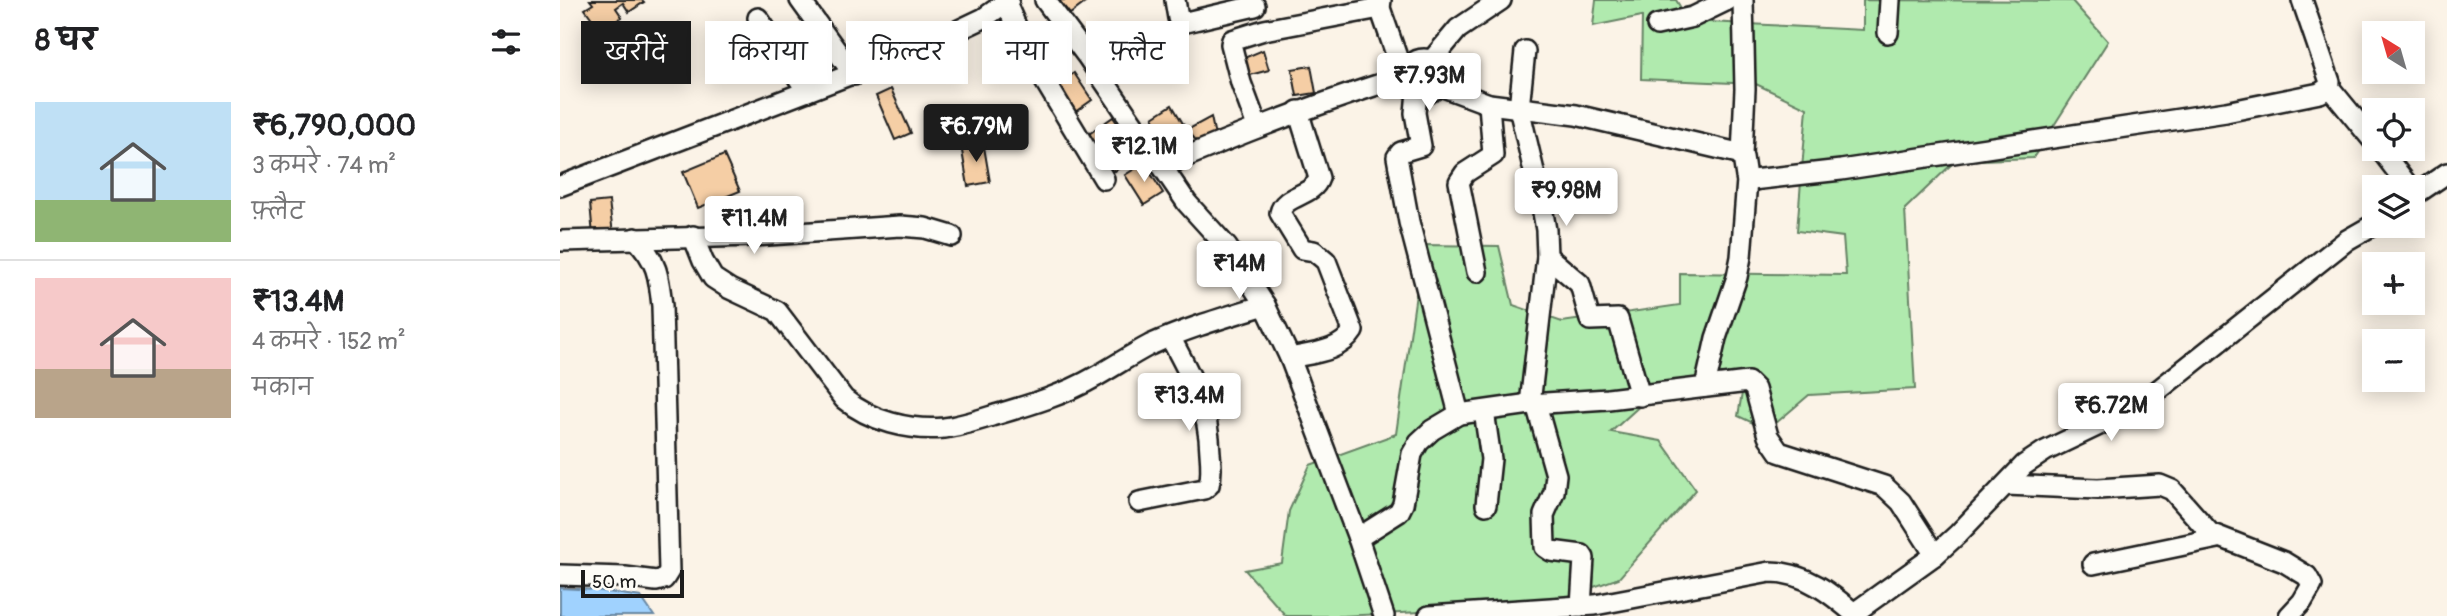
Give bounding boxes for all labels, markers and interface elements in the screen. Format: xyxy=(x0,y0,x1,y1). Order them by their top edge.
chip: खरीदें xyxy=(581,21,691,84)
chip: किराया xyxy=(705,21,832,84)
chip: फ़िल्टर xyxy=(846,21,968,84)
chip: नया xyxy=(982,21,1072,84)
chip: फ़्लैट xyxy=(1086,21,1189,84)
north arrow xyxy=(2362,21,2426,84)
map controls xyxy=(2362,21,2425,392)
text: 8 घर xyxy=(35,22,97,59)
icon: filters xyxy=(487,23,525,61)
pin: ₹7.93M xyxy=(1372,54,1486,113)
text: ₹7.93M xyxy=(1393,61,1465,90)
button: locate xyxy=(2362,98,2425,161)
pin: ₹6.79M xyxy=(919,104,1033,164)
text: ₹6,790,000 xyxy=(252,107,416,144)
text: ₹6.79M xyxy=(940,112,1012,141)
pin: ₹12.1M xyxy=(1087,124,1201,184)
icon: home xyxy=(91,130,175,214)
text: ₹12.1M xyxy=(1111,132,1177,161)
text: 3 कमरे · 74 m² xyxy=(252,151,396,180)
pin: ₹9.98M xyxy=(1509,168,1623,228)
button: layers xyxy=(2362,175,2425,238)
text: ₹9.98M xyxy=(1531,176,1601,205)
pin: ₹11.4M xyxy=(697,196,811,256)
text: फ़्लैट xyxy=(252,197,304,226)
text: ₹11.4M xyxy=(721,204,787,233)
pin: ₹14M xyxy=(1198,242,1280,301)
text: ₹14M xyxy=(1213,249,1265,278)
button: + xyxy=(2362,252,2425,315)
text: ₹13.4M xyxy=(252,283,344,320)
icon: home xyxy=(91,306,175,390)
text: 4 कमरे · 152 m² xyxy=(252,327,406,356)
button: − xyxy=(2362,329,2425,392)
text: मकान xyxy=(252,373,313,402)
pin: ₹13.4M xyxy=(1132,374,1246,433)
text: ₹13.4M xyxy=(1154,381,1224,410)
pin: ₹6.72M xyxy=(2054,384,2168,443)
text: ₹6.72M xyxy=(2074,391,2148,420)
scale bar xyxy=(581,567,684,599)
text: 50 m xyxy=(592,570,636,594)

